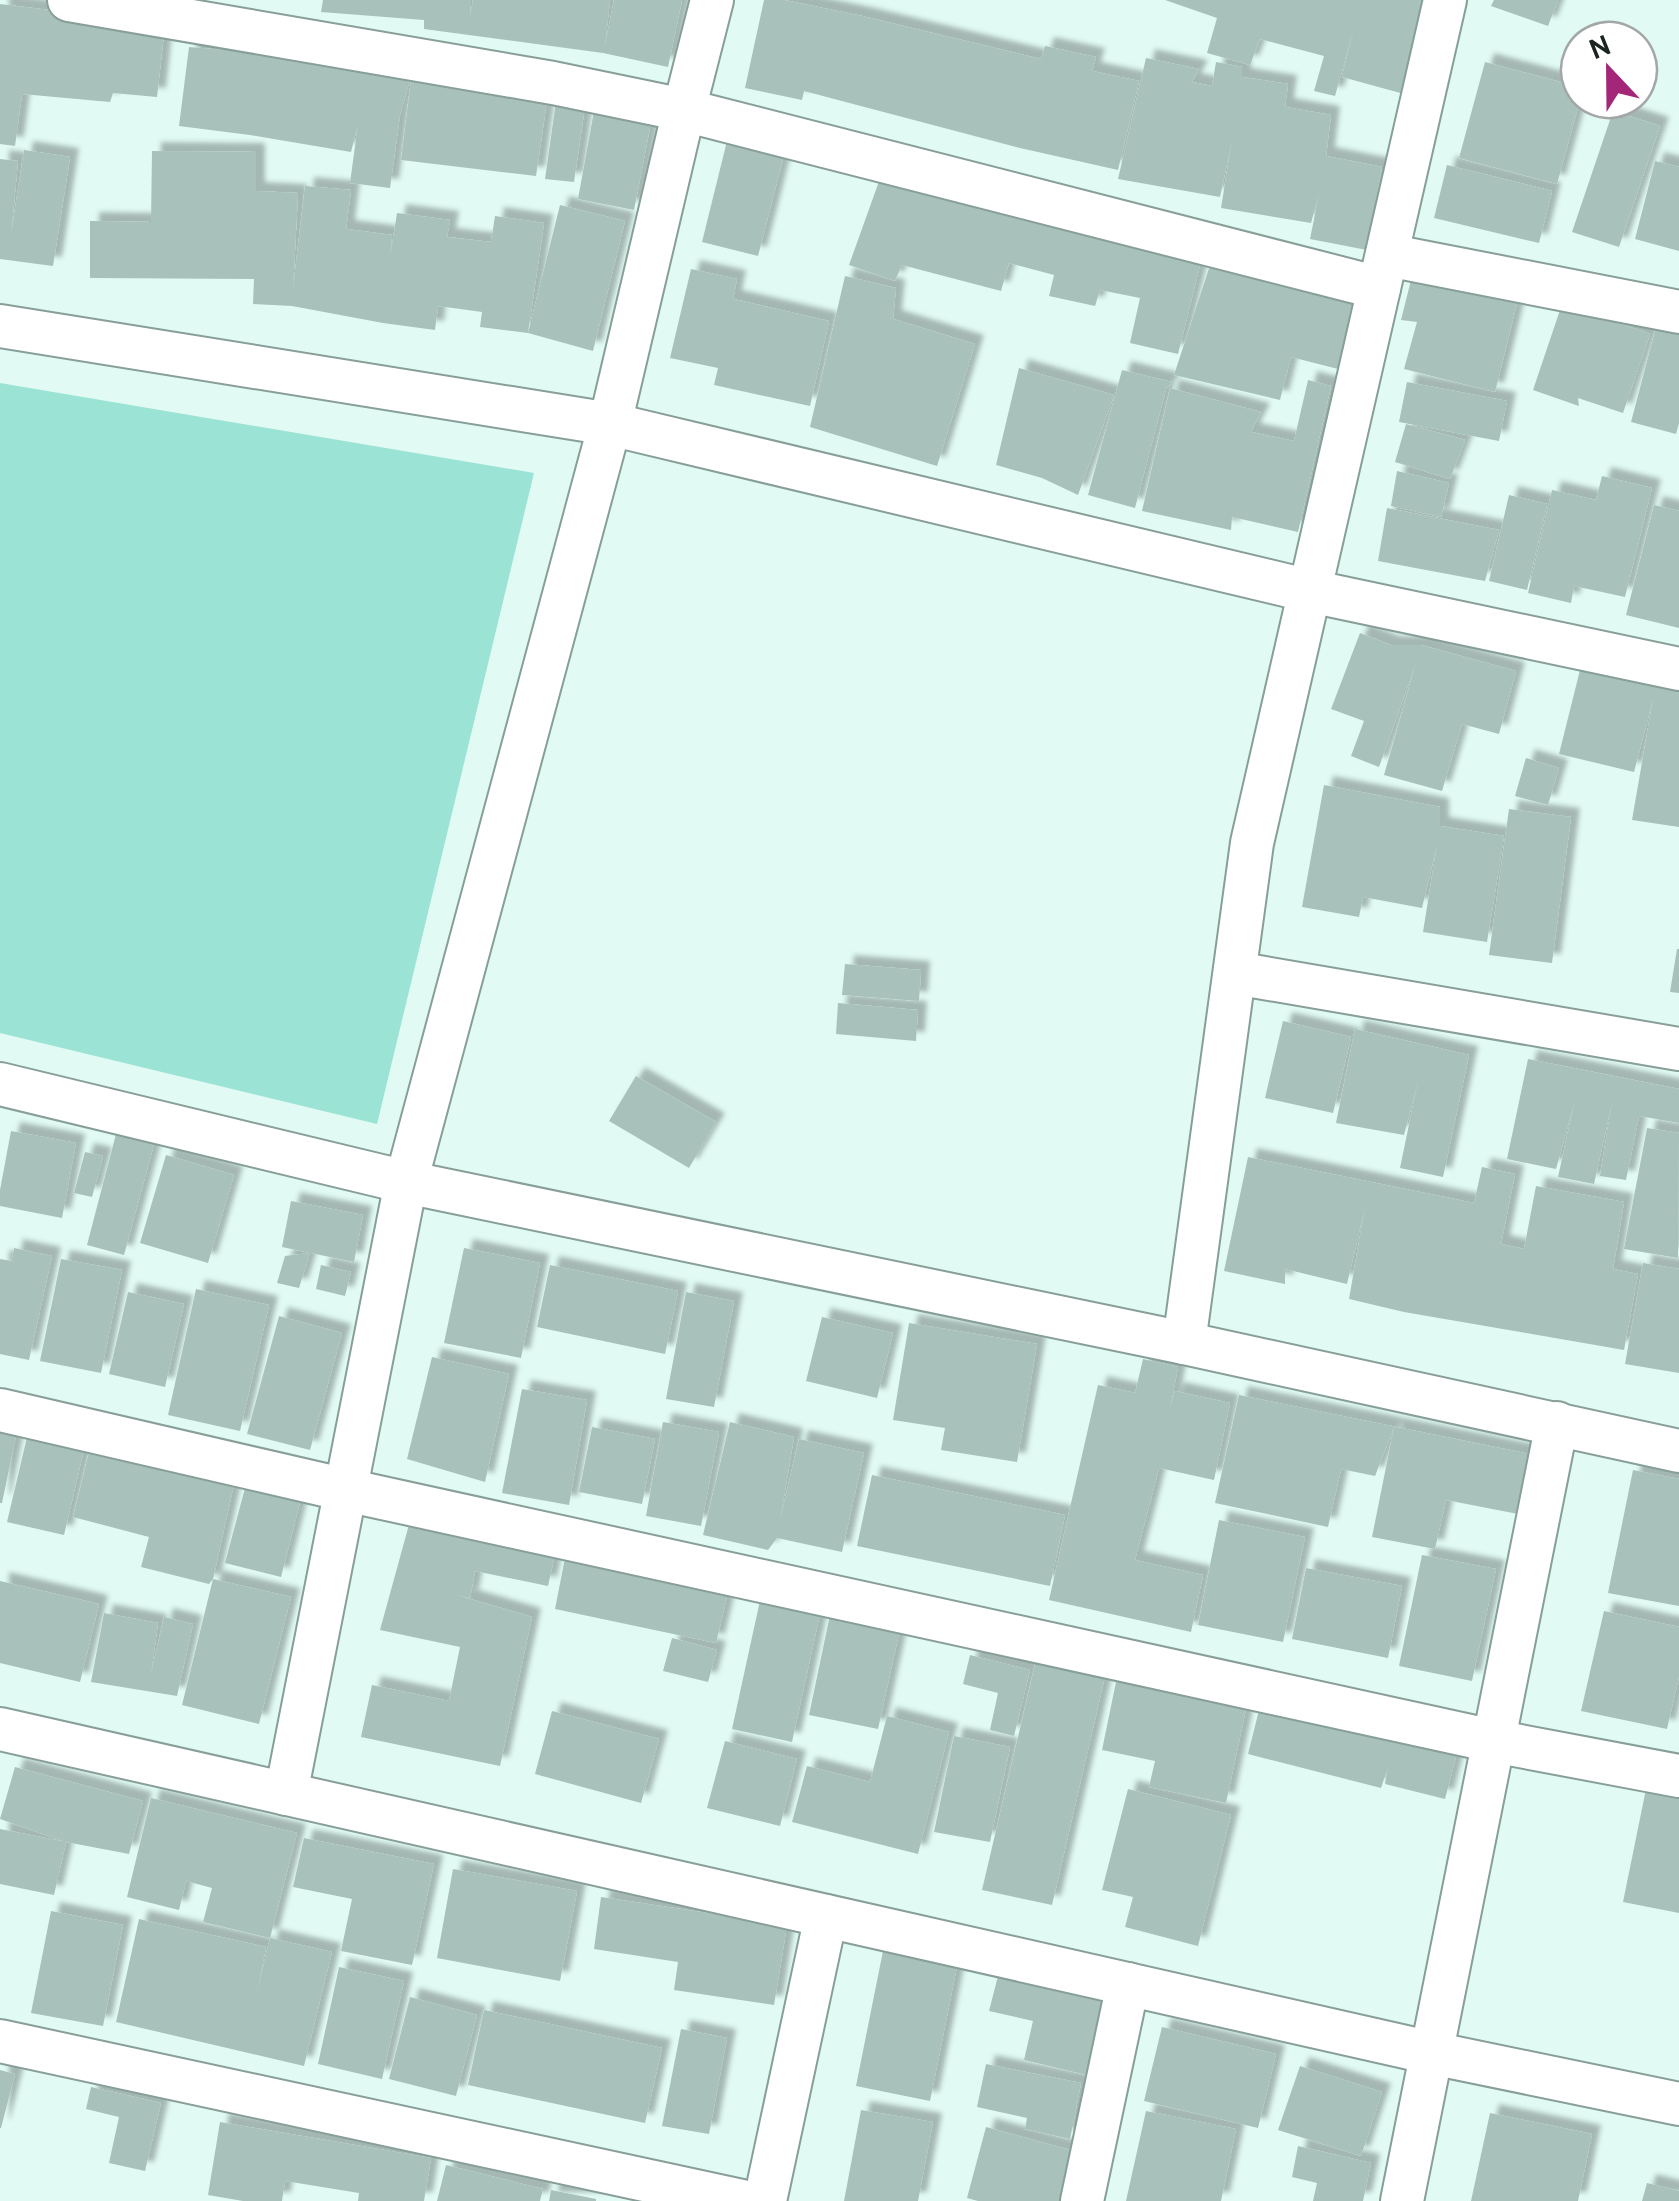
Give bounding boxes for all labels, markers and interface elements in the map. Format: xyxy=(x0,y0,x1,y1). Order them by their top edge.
north arrow xyxy=(1559,20,1659,120)
text: N xyxy=(1584,27,1615,66)

